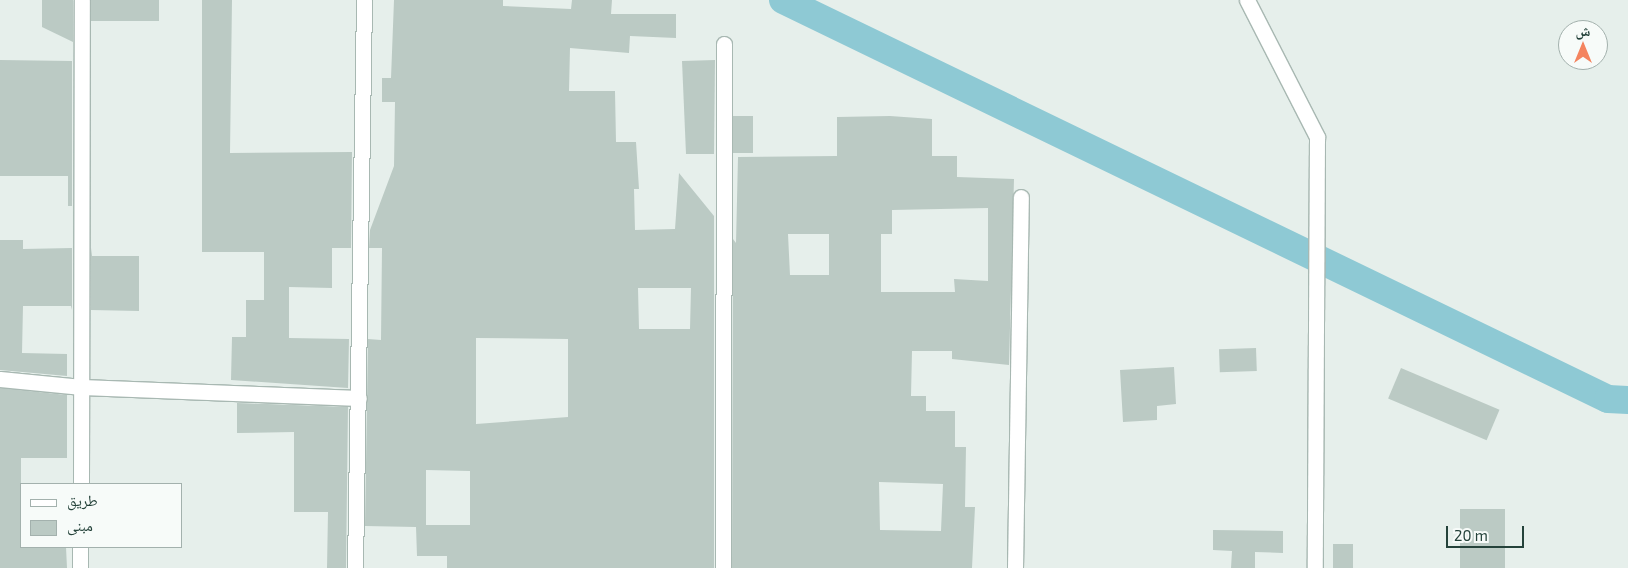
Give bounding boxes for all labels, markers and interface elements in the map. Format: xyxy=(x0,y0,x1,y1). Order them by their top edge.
north arrow xyxy=(1558,20,1608,70)
text: ش xyxy=(1576,22,1590,39)
legend xyxy=(20,483,182,548)
text: طريق xyxy=(67,491,98,509)
text: مبنى xyxy=(67,516,93,534)
scale bar xyxy=(1448,516,1526,548)
text: 20 m xyxy=(1454,526,1488,544)

